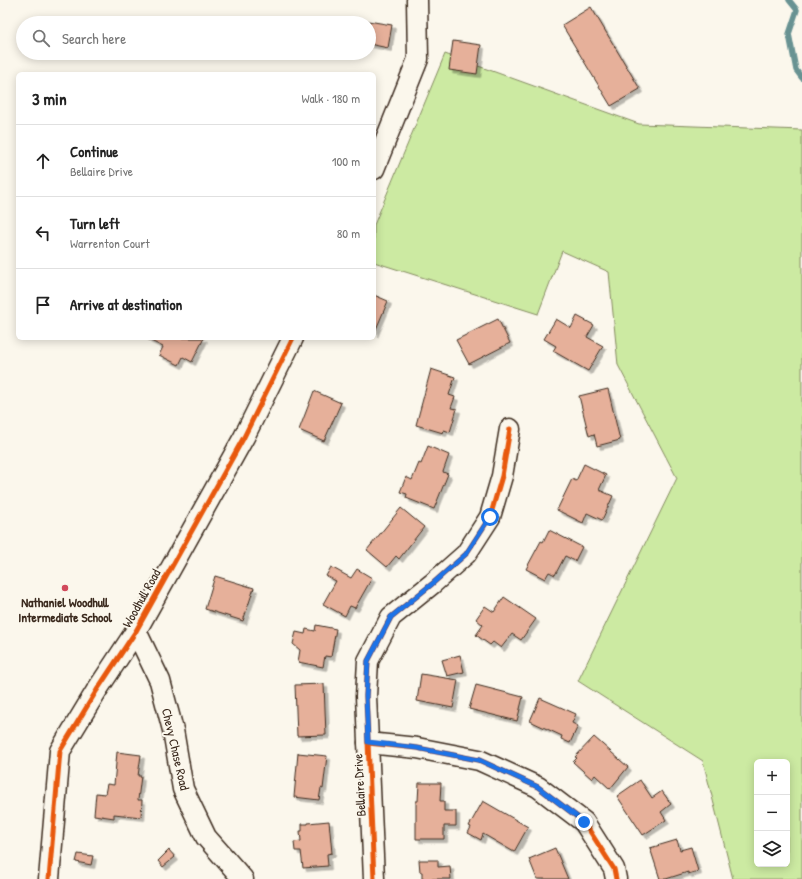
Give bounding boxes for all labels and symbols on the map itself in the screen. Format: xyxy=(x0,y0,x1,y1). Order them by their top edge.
route start xyxy=(481,508,499,526)
street label: Woodhull Road xyxy=(118,566,164,630)
marker: Nathaniel Woodhull Intermediate School xyxy=(60,583,70,593)
place label: Nathaniel Woodhull Intermediate School xyxy=(18,593,112,626)
street label: Chevy Chase Road xyxy=(158,706,194,792)
street label: Bellaire Drive xyxy=(348,753,370,817)
route end xyxy=(575,813,593,831)

